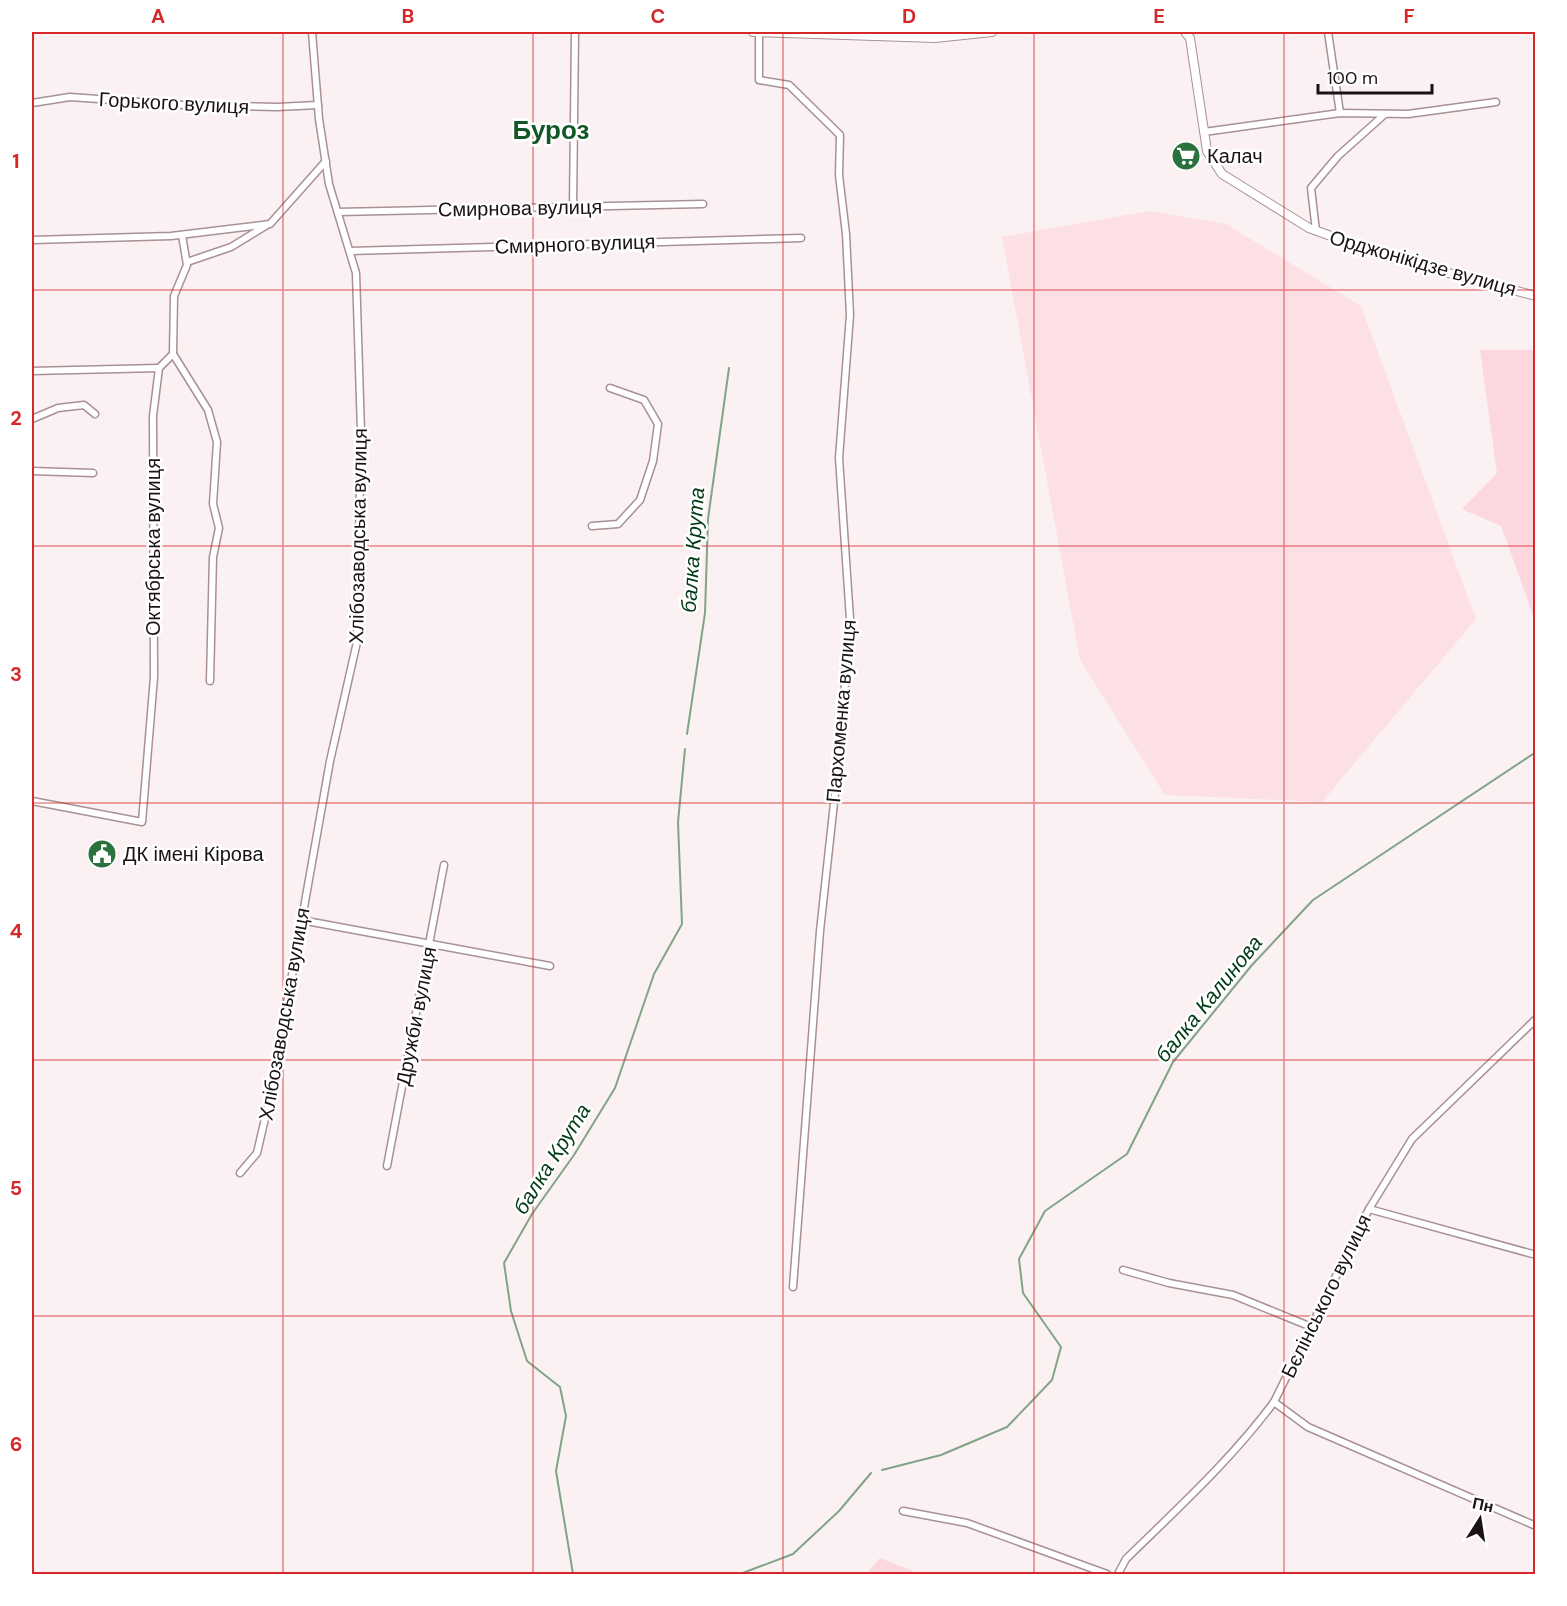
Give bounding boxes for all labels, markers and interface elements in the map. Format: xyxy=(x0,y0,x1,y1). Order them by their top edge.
text: A xyxy=(151,3,165,29)
text: B xyxy=(402,3,414,29)
text: C xyxy=(651,3,665,29)
text: D xyxy=(902,3,916,29)
text: E xyxy=(1153,3,1165,29)
text: F xyxy=(1403,3,1415,29)
scale bar xyxy=(1318,57,1432,95)
text: 100 m xyxy=(1327,66,1378,90)
street label: Горького вулиця xyxy=(98,86,250,120)
district label: Буроз xyxy=(513,113,589,147)
supermarket icon: Калач xyxy=(1170,140,1202,172)
place label: Калач xyxy=(1207,143,1263,169)
text: 1 xyxy=(12,148,20,174)
street label: Смирнова вулиця xyxy=(438,194,602,222)
street label: Орджонікідзе вулиця xyxy=(1327,224,1519,302)
street label: Смирного вулиця xyxy=(494,228,656,260)
text: 2 xyxy=(10,405,22,431)
street label: Хлібозаводська вулиця xyxy=(343,428,373,644)
street label: Октябрська вулиця xyxy=(140,458,166,636)
water label: балка Крута xyxy=(675,486,711,614)
street label: Пархоменка вулиця xyxy=(820,618,862,804)
text: 3 xyxy=(10,661,22,687)
public building icon: ДК імені Кірова xyxy=(86,838,118,870)
place label: ДК імені Кірова xyxy=(123,841,264,867)
street label: Хлібозаводська вулиця xyxy=(252,905,316,1123)
text: 4 xyxy=(10,918,23,944)
water label: балка Калинова xyxy=(1149,930,1269,1068)
street label: Дружби вулиця xyxy=(390,944,442,1088)
water label: балка Крута xyxy=(507,1098,597,1220)
text: 5 xyxy=(10,1175,22,1201)
street label: Бєлінського вулиця xyxy=(1275,1210,1377,1382)
text: 6 xyxy=(10,1431,22,1457)
north arrow xyxy=(1450,1489,1510,1549)
text: Пн xyxy=(1470,1492,1496,1517)

